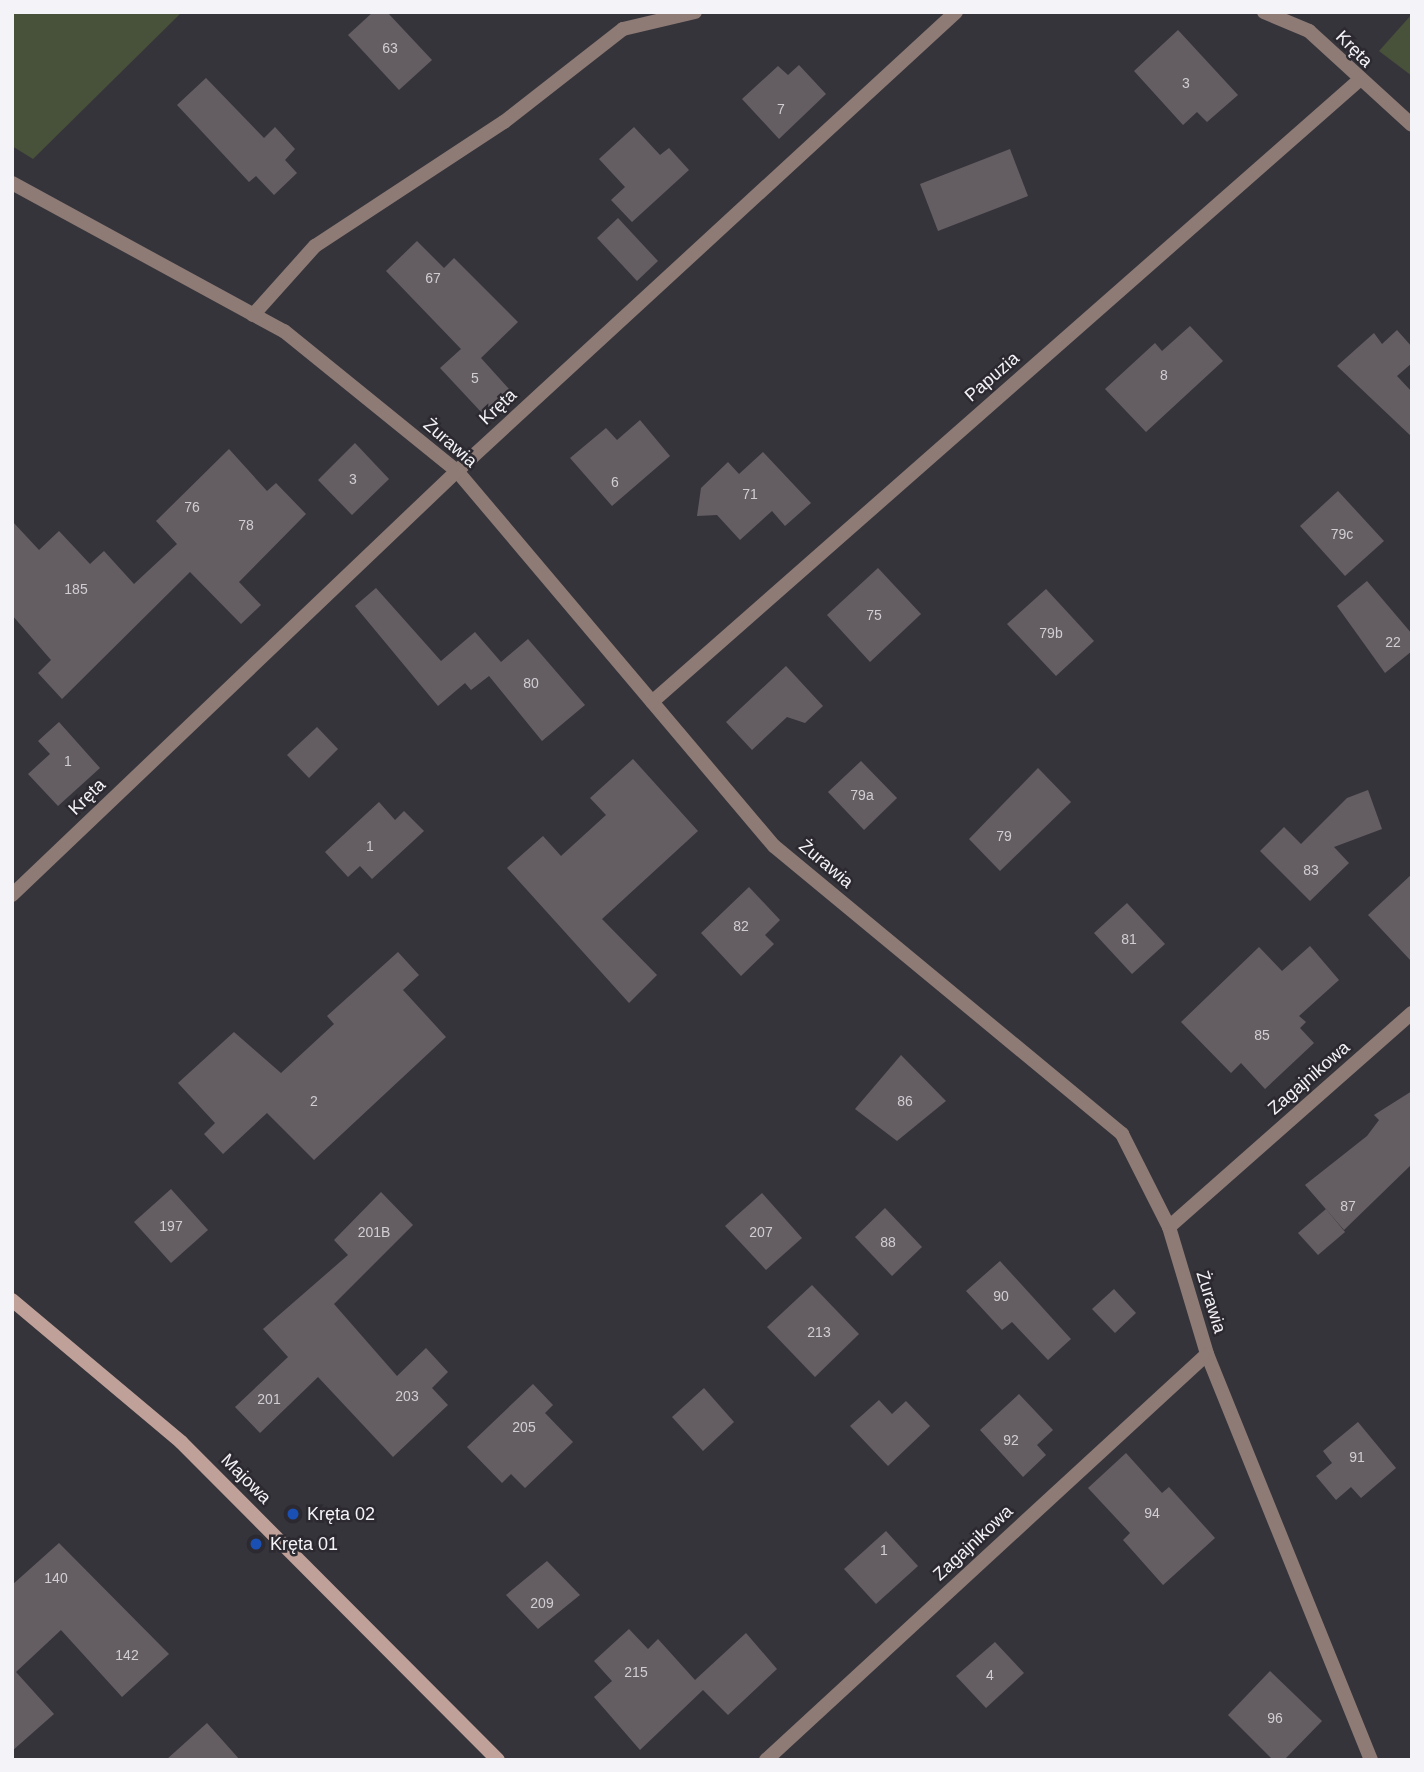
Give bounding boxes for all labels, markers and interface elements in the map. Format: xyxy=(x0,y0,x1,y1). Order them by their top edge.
street label: Kręta xyxy=(1331,26,1377,72)
house number: 63 xyxy=(382,40,398,56)
house number: 3 xyxy=(1182,75,1190,91)
house number: 7 xyxy=(777,101,785,117)
house number: 67 xyxy=(425,270,441,286)
street label: Papuzia xyxy=(960,348,1024,406)
house number: 8 xyxy=(1160,367,1168,383)
house number: 5 xyxy=(471,370,479,386)
street label: Kręta xyxy=(475,384,521,430)
street label: Żurawia xyxy=(419,414,481,472)
house number: 3 xyxy=(349,471,357,487)
house number: 6 xyxy=(611,474,619,490)
house number: 71 xyxy=(742,486,758,502)
house number: 76 xyxy=(184,499,200,515)
house number: 78 xyxy=(238,517,254,533)
house number: 79c xyxy=(1331,526,1353,542)
house number: 185 xyxy=(64,581,88,597)
house number: 75 xyxy=(866,607,882,623)
house number: 79b xyxy=(1039,625,1063,641)
house number: 22 xyxy=(1385,634,1401,650)
house number: 80 xyxy=(523,675,539,691)
house number: 1 xyxy=(64,753,72,769)
street label: Kręta xyxy=(64,774,110,820)
house number: 79a xyxy=(850,787,874,803)
house number: 79 xyxy=(996,828,1012,844)
street label: Żurawia xyxy=(795,835,857,893)
house number: 1 xyxy=(366,838,374,854)
house number: 83 xyxy=(1303,862,1319,878)
house number: 82 xyxy=(733,918,749,934)
house number: 81 xyxy=(1121,931,1137,947)
house number: 85 xyxy=(1254,1027,1270,1043)
street label: Zagajnikowa xyxy=(1264,1037,1354,1119)
house number: 2 xyxy=(310,1093,318,1109)
house number: 86 xyxy=(897,1093,913,1109)
house number: 87 xyxy=(1340,1198,1356,1214)
house number: 197 xyxy=(159,1218,183,1234)
house number: 201B xyxy=(358,1224,390,1240)
house number: 207 xyxy=(749,1224,773,1240)
house number: 88 xyxy=(880,1234,896,1250)
street label: Żurawia xyxy=(1191,1268,1231,1336)
house number: 90 xyxy=(993,1288,1009,1304)
house number: 213 xyxy=(807,1324,831,1340)
house number: 203 xyxy=(395,1388,419,1404)
house number: 201 xyxy=(257,1391,281,1407)
house number: 205 xyxy=(512,1419,536,1435)
house number: 92 xyxy=(1003,1432,1019,1448)
street label: Majowa xyxy=(216,1449,276,1509)
house number: 91 xyxy=(1349,1449,1365,1465)
street label: Zagajnikowa xyxy=(929,1501,1017,1585)
place label: Kręta 02 xyxy=(307,1503,375,1525)
house number: 94 xyxy=(1144,1505,1160,1521)
marker: Kręta 02 xyxy=(285,1506,301,1522)
place label: Kręta 01 xyxy=(270,1533,338,1555)
marker: Kręta 01 xyxy=(248,1536,264,1552)
house number: 1 xyxy=(880,1542,888,1558)
house number: 140 xyxy=(44,1570,68,1586)
house number: 209 xyxy=(530,1595,554,1611)
house number: 142 xyxy=(115,1647,139,1663)
house number: 215 xyxy=(624,1664,648,1680)
house number: 4 xyxy=(986,1667,994,1683)
house number: 96 xyxy=(1267,1710,1283,1726)

